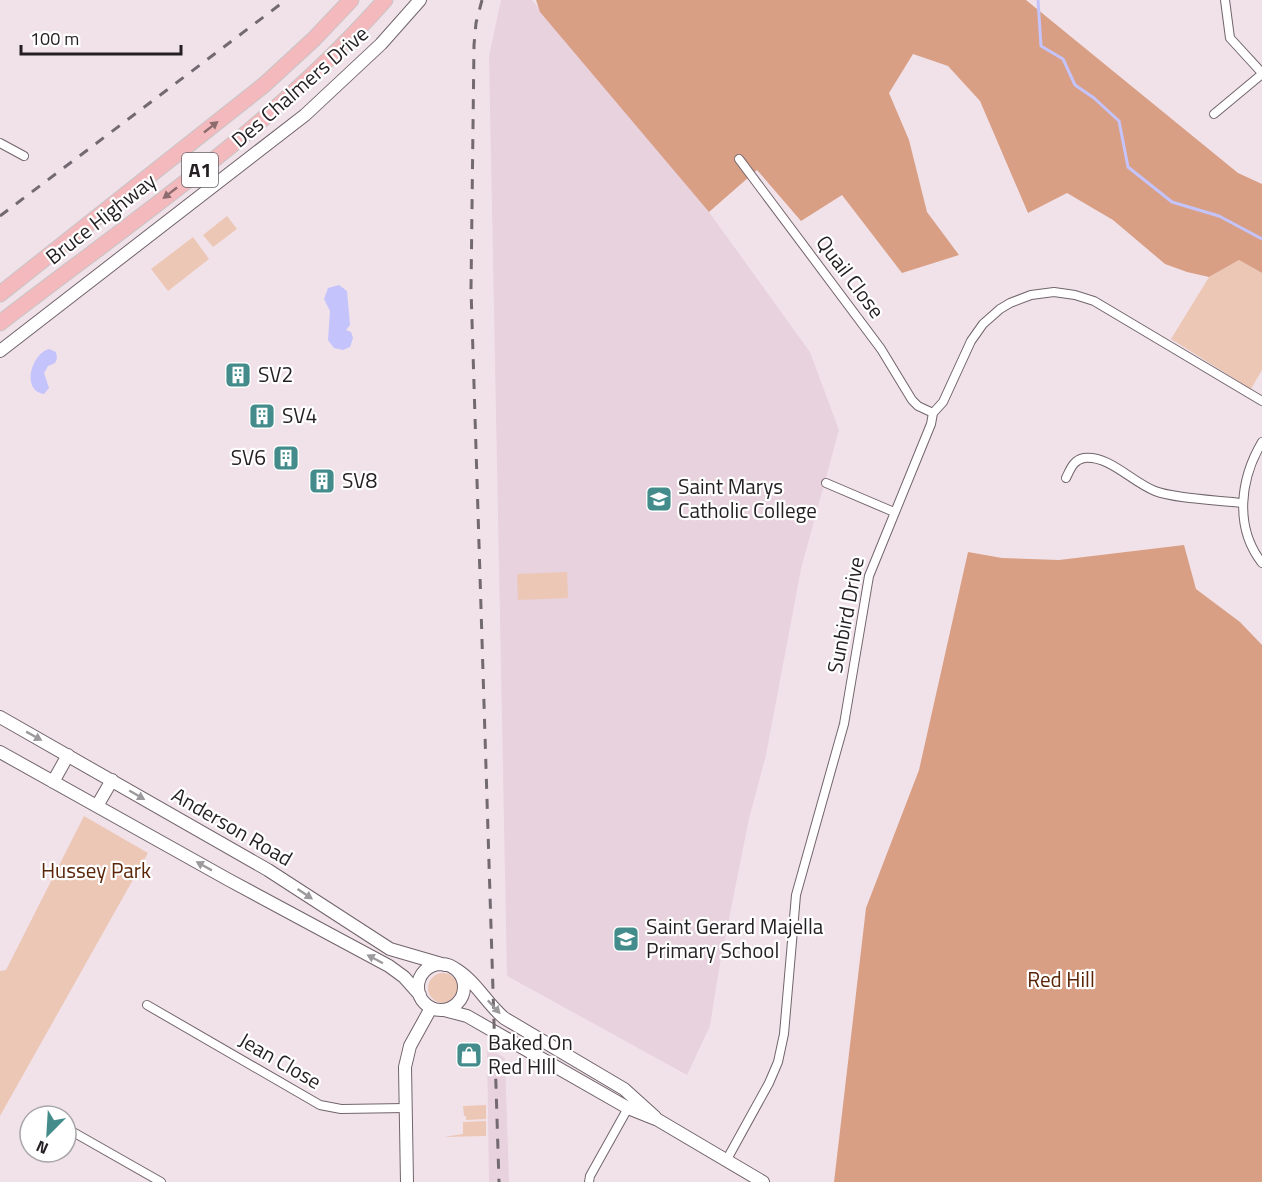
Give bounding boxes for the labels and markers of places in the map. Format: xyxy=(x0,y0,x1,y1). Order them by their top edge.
place label: SV2 xyxy=(258,358,293,390)
building icon: SV2 xyxy=(223,360,253,390)
place label: SV4 xyxy=(282,399,317,431)
building icon: SV4 xyxy=(247,401,277,431)
place label: SV6 xyxy=(231,441,266,473)
building icon: SV6 xyxy=(271,443,301,473)
place label: SV8 xyxy=(342,464,377,496)
building icon: SV8 xyxy=(307,466,337,496)
place label: Saint Marys Catholic College xyxy=(678,470,817,526)
school or university icon: Saint Marys Catholic College xyxy=(644,484,674,514)
place label: Saint Gerard Majella Primary School xyxy=(646,910,824,966)
school or university icon: Saint Gerard Majella Primary School xyxy=(611,924,641,954)
place label: Baked On Red HIll xyxy=(488,1026,573,1082)
shop icon: Baked On Red HIll xyxy=(454,1040,484,1070)

